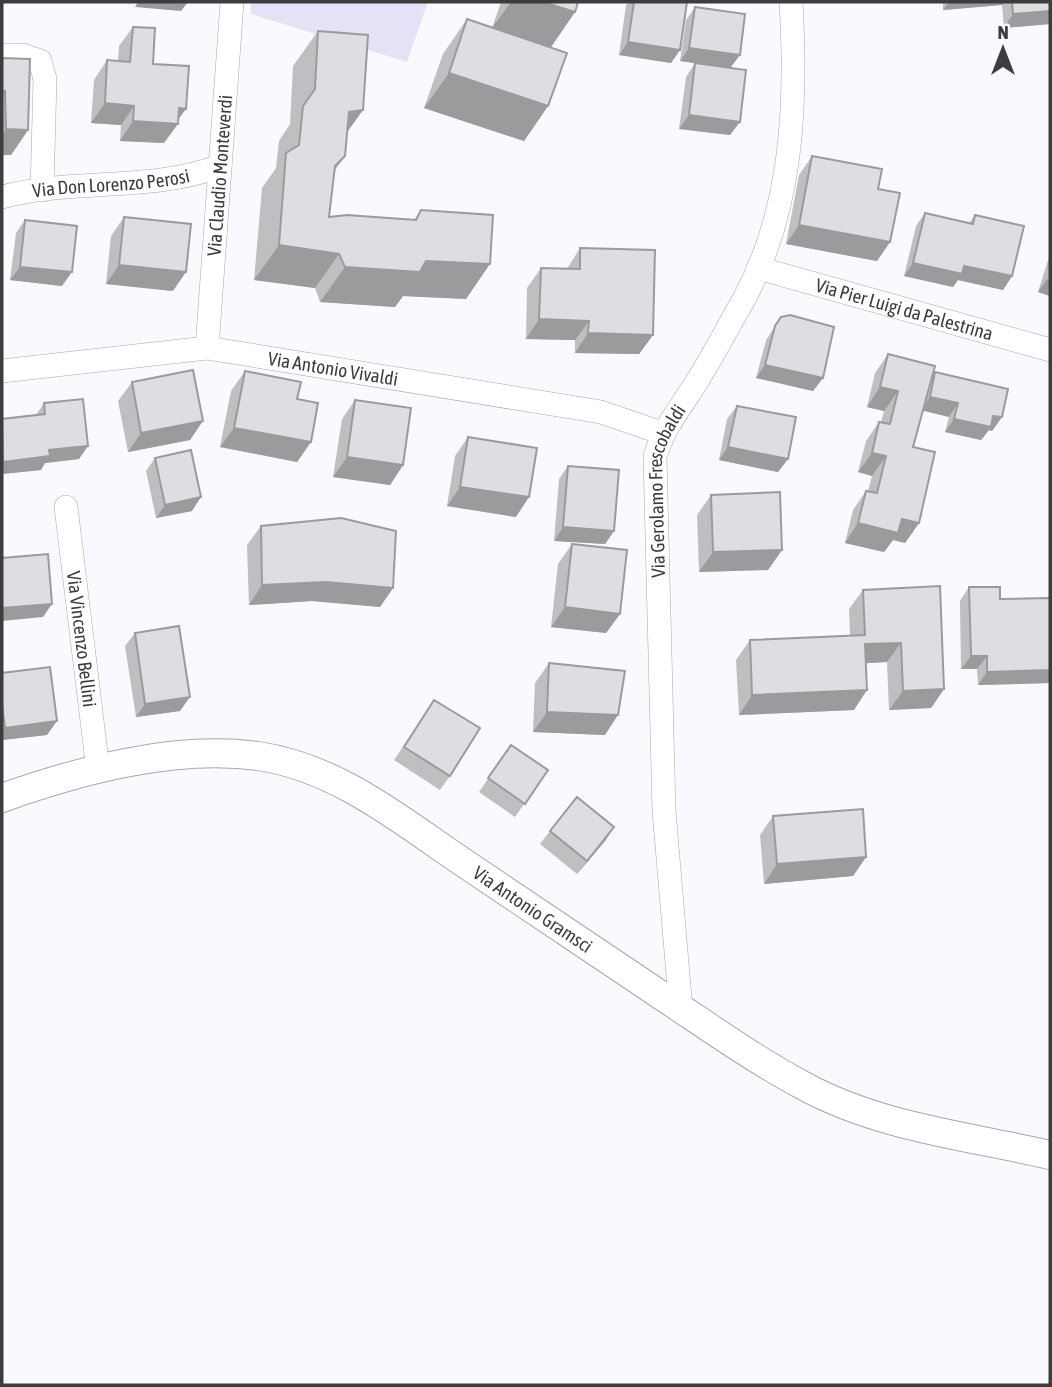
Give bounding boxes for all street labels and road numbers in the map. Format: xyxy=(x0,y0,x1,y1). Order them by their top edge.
street label: Via Claudio Monteverdi xyxy=(203,94,236,257)
street label: Via Don Lorenzo Perosi xyxy=(31,164,192,202)
street label: Via Pier Luigi da Palestrina xyxy=(813,274,996,344)
street label: Via Antonio Vivaldi xyxy=(266,347,400,390)
street label: Via Gerolamo Frescobaldi xyxy=(644,400,690,578)
street label: Via Vincenzo Bellini xyxy=(63,570,101,708)
street label: Via Antonio Gramsci xyxy=(469,861,597,957)

